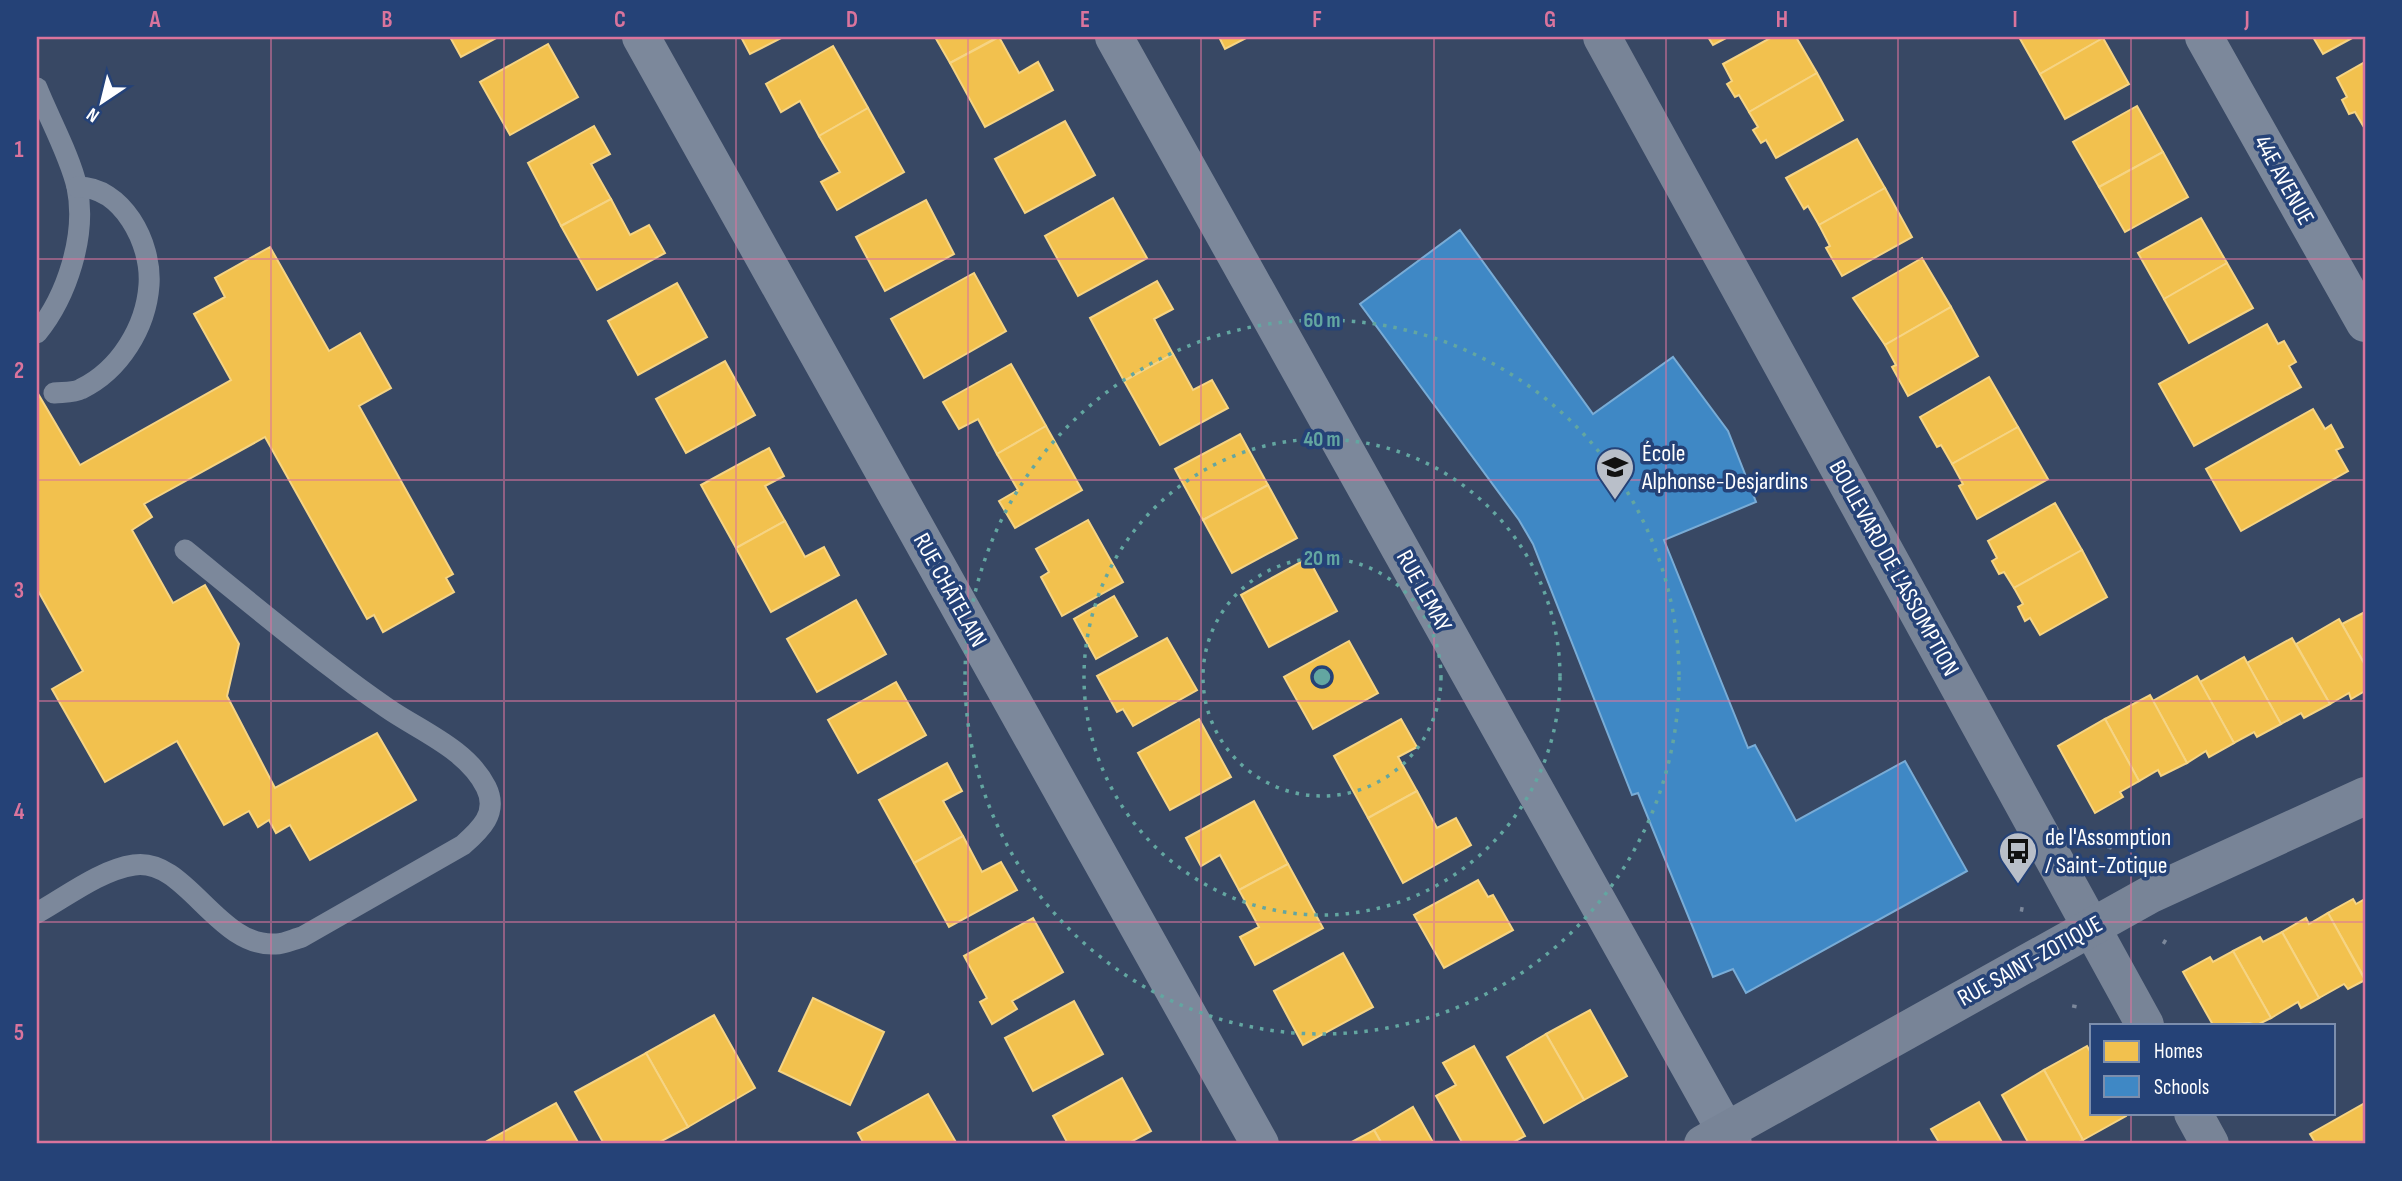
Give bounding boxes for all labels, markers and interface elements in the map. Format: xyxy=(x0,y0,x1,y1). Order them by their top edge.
text: A xyxy=(149,6,162,34)
text: B xyxy=(382,6,393,34)
text: C xyxy=(614,6,626,34)
text: D xyxy=(846,6,858,34)
text: E xyxy=(1080,6,1090,34)
text: F xyxy=(1312,6,1322,34)
text: G xyxy=(1544,6,1556,34)
text: H xyxy=(1776,6,1788,34)
text: I xyxy=(2012,6,2018,34)
text: J xyxy=(2243,6,2250,34)
north arrow xyxy=(66,66,136,136)
text: N xyxy=(82,102,104,127)
street label: 44E AVENUE xyxy=(2248,130,2320,230)
text: 1 xyxy=(14,136,24,164)
text: 60 m xyxy=(1303,308,1341,333)
text: 2 xyxy=(14,357,24,385)
text: 40 m xyxy=(1304,427,1340,452)
place label: École Alphonse-Desjardins xyxy=(1641,439,1808,496)
school or university icon: École Alphonse-Desjardins xyxy=(1594,446,1636,501)
street label: BOULEVARD DE L'ASSOMPTION xyxy=(1823,455,1965,681)
street label: RUE CHÂTELAIN xyxy=(907,528,993,652)
street label: RUE LEMAY xyxy=(1390,545,1458,637)
text: 20 m xyxy=(1304,546,1340,571)
text: 3 xyxy=(14,577,24,605)
centre of rings xyxy=(1310,665,1334,689)
text: 4 xyxy=(14,798,25,826)
place label: de l'Assomption / Saint-Zotique xyxy=(2045,823,2171,880)
bus stop icon: de l'Assomption / Saint-Zotique xyxy=(1997,830,2039,885)
street label: RUE SAINT-ZOTIQUE xyxy=(1953,909,2107,1013)
text: 5 xyxy=(14,1019,24,1047)
legend xyxy=(2090,1024,2336,1114)
text: Homes xyxy=(2154,1039,2203,1064)
text: Schools xyxy=(2154,1075,2209,1100)

